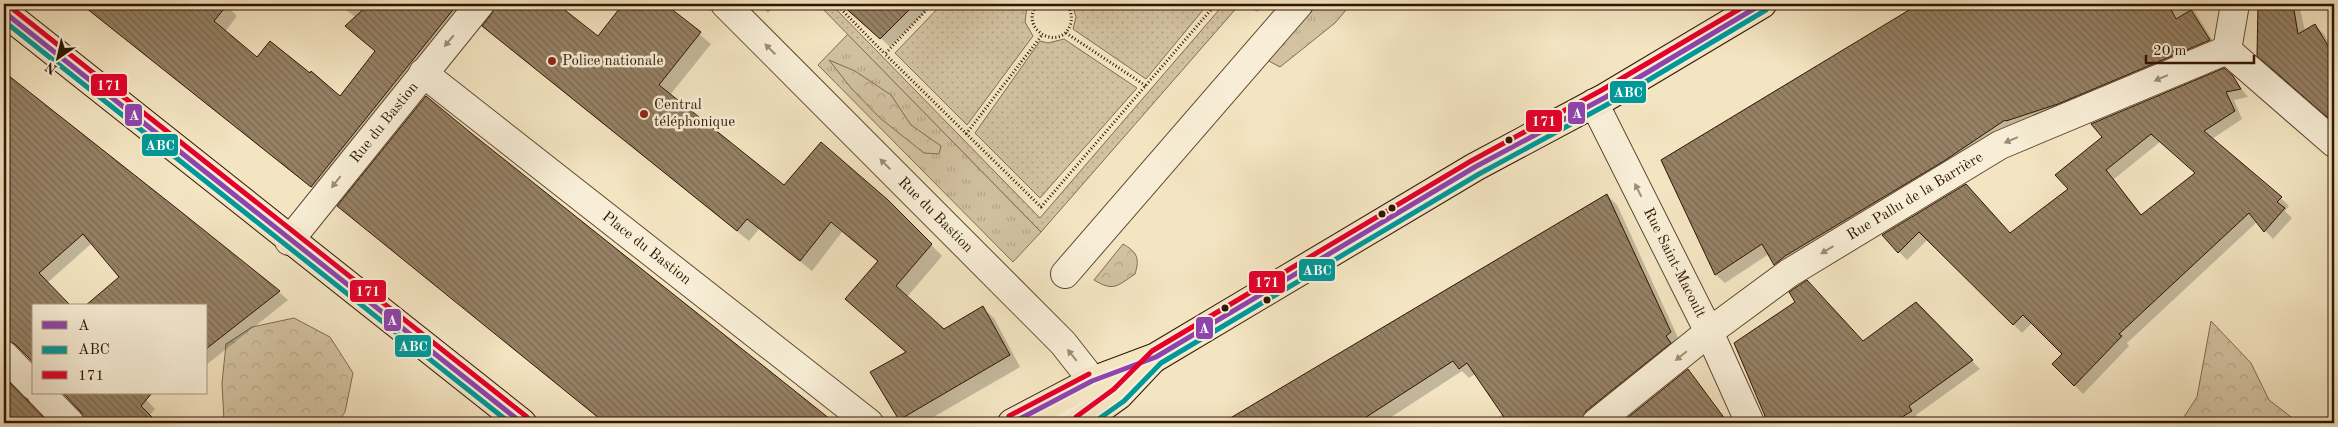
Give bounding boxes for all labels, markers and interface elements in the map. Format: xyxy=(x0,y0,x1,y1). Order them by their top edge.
north arrow xyxy=(32,32,82,82)
scale bar xyxy=(2146,32,2253,64)
one-way arrow xyxy=(443,35,454,48)
one-way arrow xyxy=(764,43,776,55)
text: 20 m xyxy=(2153,44,2187,59)
place label: Police nationale xyxy=(562,54,663,69)
marker: Police nationale xyxy=(546,55,558,67)
text: N xyxy=(43,59,60,77)
line badge: 171 xyxy=(90,73,128,97)
one-way arrow xyxy=(2154,74,2168,82)
text: 171 xyxy=(97,79,121,93)
street label: Rue du Bastion xyxy=(347,79,421,166)
line badge: ABC xyxy=(1609,80,1647,104)
text: ABC xyxy=(1613,86,1643,100)
place label: Central téléphonique xyxy=(654,98,735,130)
line badge: A xyxy=(1567,101,1586,125)
line badge: A xyxy=(124,103,143,127)
text: A xyxy=(1572,107,1583,121)
marker: Central téléphonique xyxy=(638,108,650,120)
text: A xyxy=(129,109,140,123)
line badge: 171 xyxy=(1525,109,1563,133)
text: 171 xyxy=(1532,115,1556,129)
line badge: ABC xyxy=(141,133,179,157)
unlabelled marker xyxy=(1504,135,1514,145)
one-way arrow xyxy=(2004,137,2018,145)
text: ABC xyxy=(145,139,175,153)
street label: Rue Pallu de la Barrière xyxy=(1845,150,1986,243)
one-way arrow xyxy=(879,158,891,170)
one-way arrow xyxy=(331,175,342,188)
street label: Rue du Bastion xyxy=(895,175,976,255)
one-way arrow xyxy=(1633,183,1642,198)
unlabelled marker xyxy=(1387,203,1397,213)
street label: Rue Saint-Macoult xyxy=(1640,206,1708,320)
street label: Place du Bastion xyxy=(599,209,694,288)
unlabelled marker xyxy=(1377,209,1387,219)
one-way arrow xyxy=(1820,246,1833,255)
line badge: ABC xyxy=(1298,258,1336,282)
text: ABC xyxy=(1302,264,1332,278)
line badge: 171 xyxy=(1248,270,1286,294)
text: 171 xyxy=(1255,276,1279,290)
line badge: 171 xyxy=(349,279,387,303)
text: 171 xyxy=(356,285,380,299)
unlabelled marker xyxy=(1262,295,1272,305)
unlabelled marker xyxy=(1220,303,1230,313)
legend xyxy=(32,304,208,394)
line badge: A xyxy=(383,308,402,332)
text: A xyxy=(387,314,398,328)
line badge: A xyxy=(1195,316,1214,340)
text: A xyxy=(78,319,90,334)
text: A xyxy=(1199,322,1210,336)
line badge: ABC xyxy=(394,334,432,358)
text: ABC xyxy=(398,340,428,354)
text: ABC xyxy=(78,343,110,358)
one-way arrow xyxy=(1067,348,1078,361)
one-way arrow xyxy=(1675,350,1688,361)
text: 171 xyxy=(78,369,104,384)

